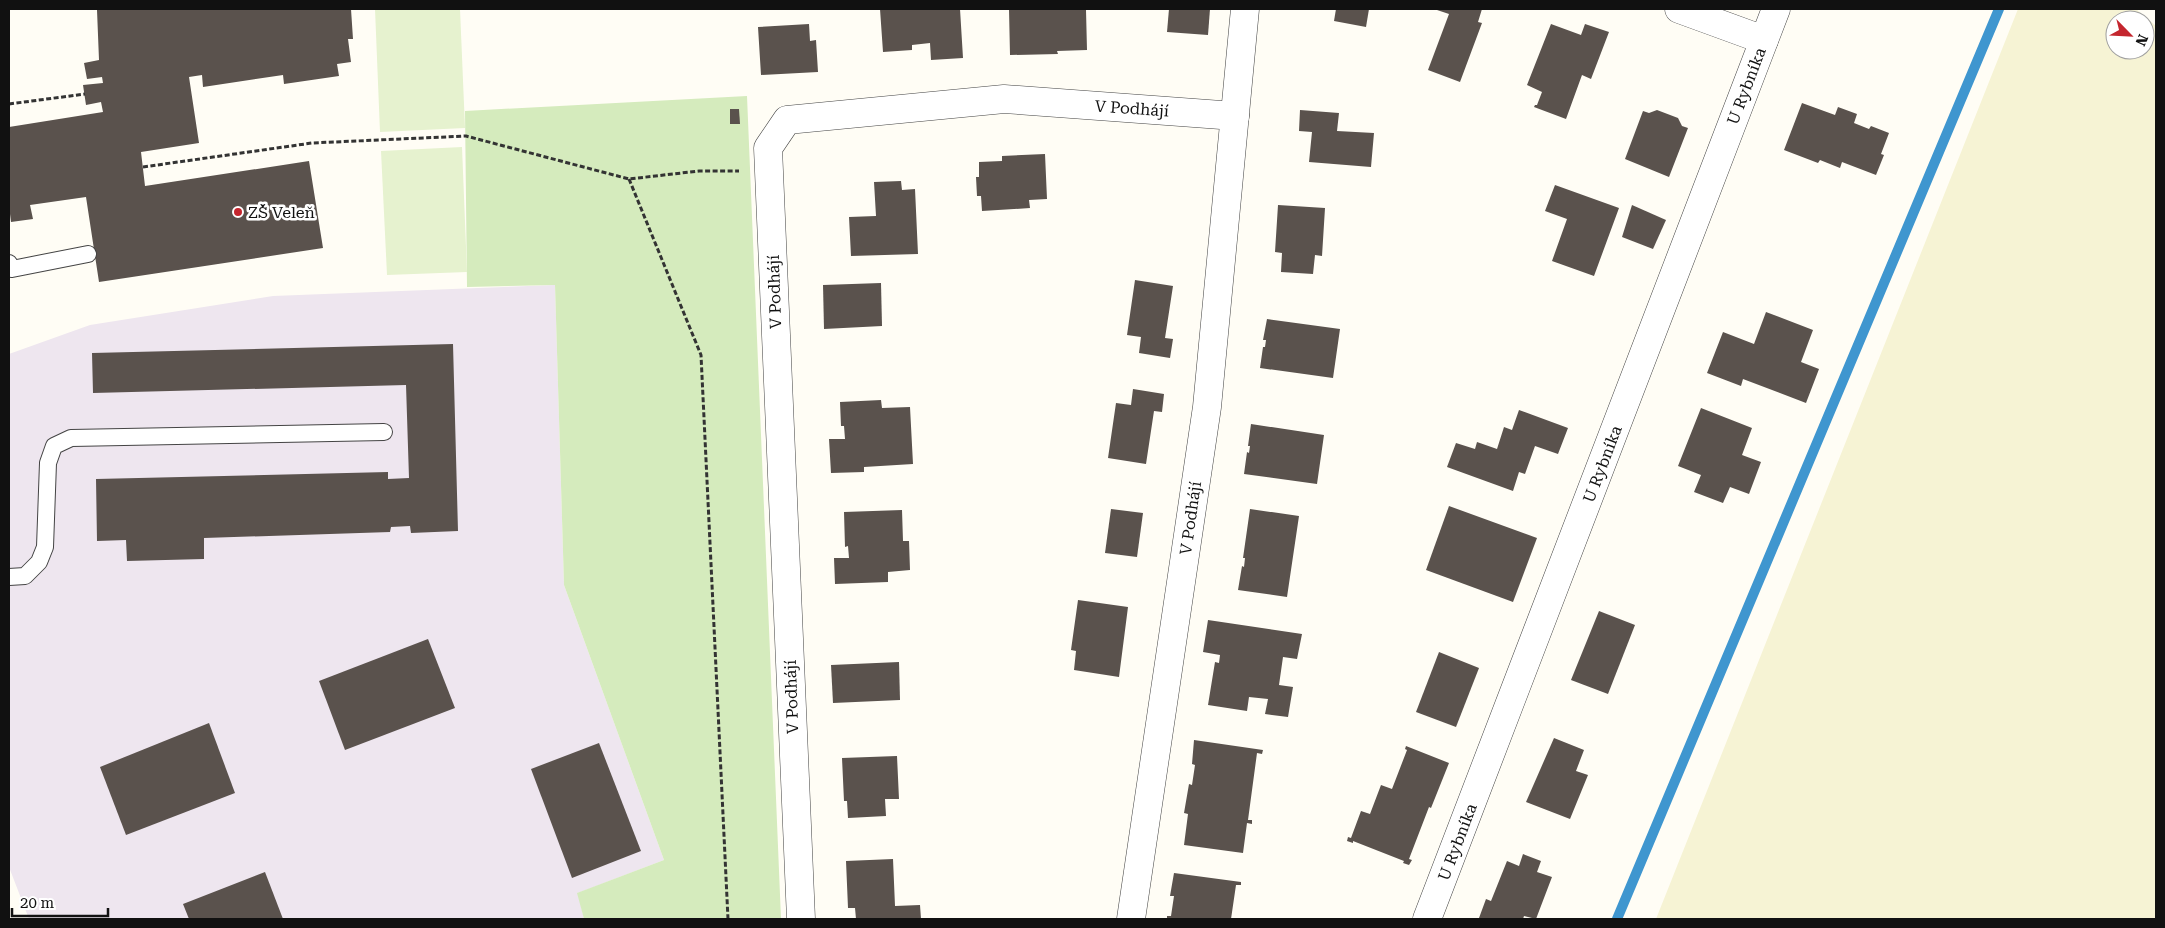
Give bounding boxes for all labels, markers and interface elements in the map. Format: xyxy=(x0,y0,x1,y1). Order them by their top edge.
north arrow xyxy=(2105,10,2155,60)
text: N xyxy=(2132,32,2151,49)
street label: U Rybníka xyxy=(1723,45,1770,127)
street label: V Podhájí xyxy=(1094,96,1170,121)
place label: ZŠ Veleň xyxy=(248,203,315,222)
marker: ZŠ Veleň xyxy=(232,206,244,218)
street label: V Podhájí xyxy=(764,255,785,329)
street label: U Rybníka xyxy=(1579,423,1626,505)
street label: V Podhájí xyxy=(1176,480,1205,556)
street label: V Podhájí xyxy=(781,660,802,734)
street label: U Rybníka xyxy=(1434,801,1481,883)
scale bar xyxy=(12,886,109,918)
text: 20 m xyxy=(20,894,55,912)

